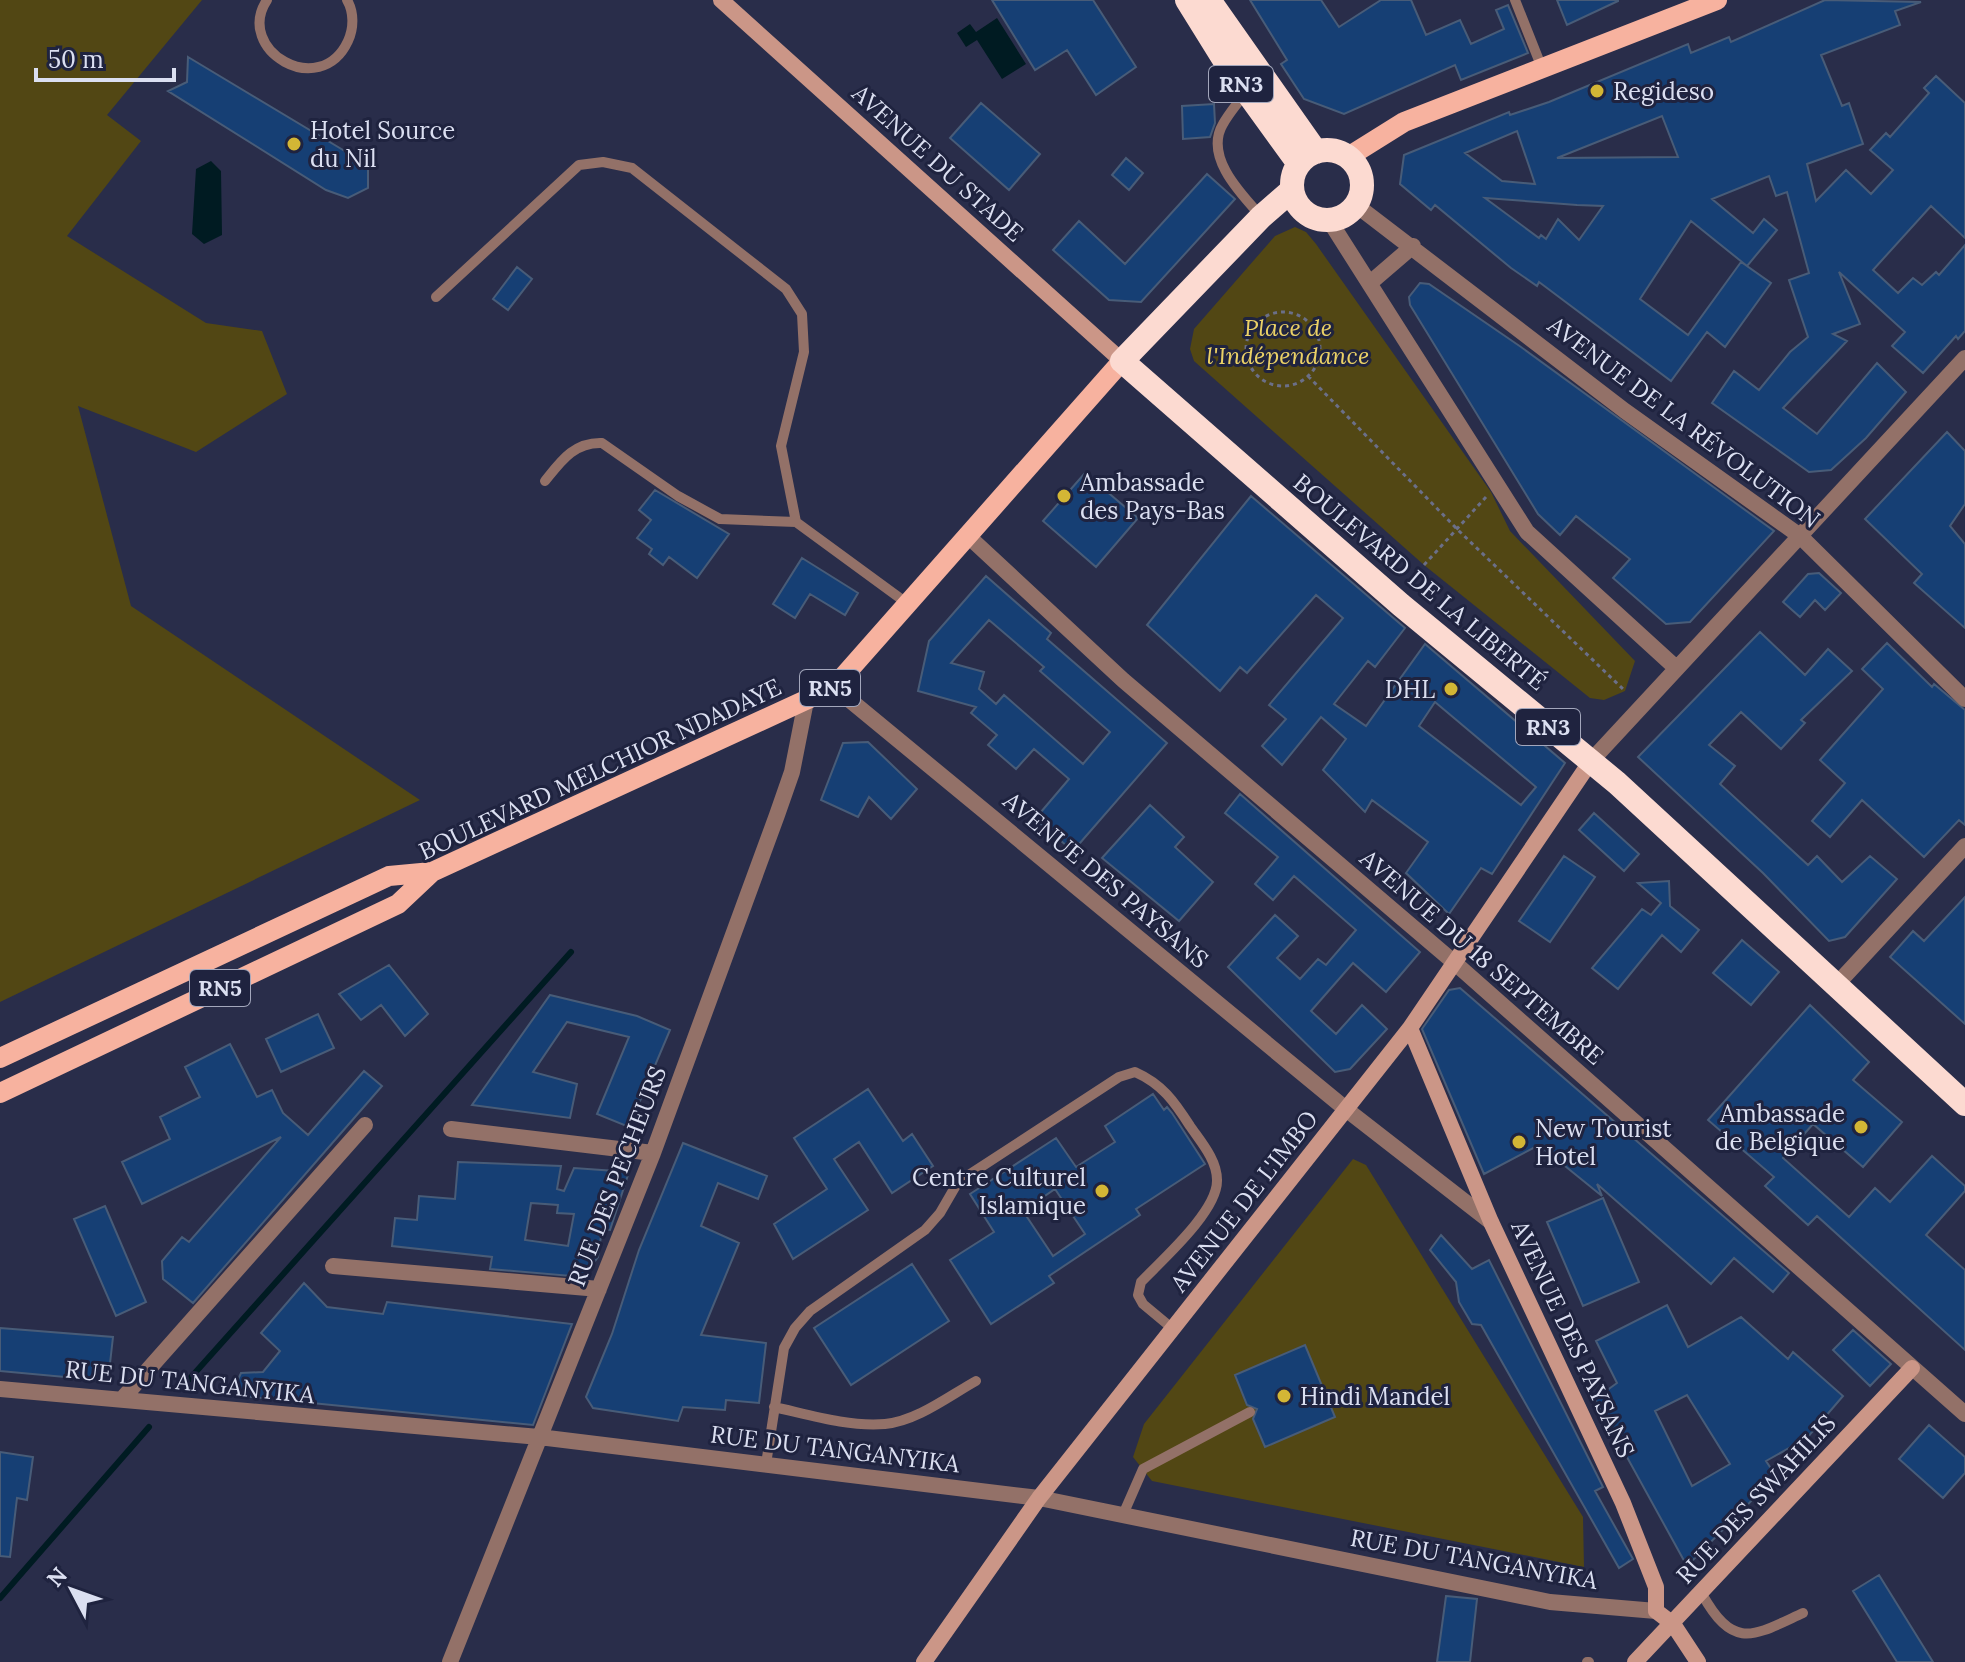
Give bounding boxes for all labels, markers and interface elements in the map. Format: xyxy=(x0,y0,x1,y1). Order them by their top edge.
scale bar xyxy=(36,32,174,82)
text: 50 m xyxy=(48,44,104,75)
road number: RN3 xyxy=(1209,66,1273,102)
place label: Regideso xyxy=(1613,76,1714,107)
street label: AVENUE DU STADE xyxy=(845,77,1030,248)
marker: Regideso xyxy=(1588,82,1606,100)
place label: Hotel Source du Nil xyxy=(310,115,455,174)
marker: Hotel Source du Nil xyxy=(285,135,303,153)
street label: AVENUE DE LA RÉVOLUTION xyxy=(1541,309,1826,535)
park label: Place de l'Indépendance xyxy=(1207,312,1369,371)
place label: Ambassade des Pays-Bas xyxy=(1079,467,1225,526)
street label: BOULEVARD DE LA LIBERTÉ xyxy=(1287,467,1553,697)
marker: Ambassade des Pays-Bas xyxy=(1055,487,1073,505)
road number: RN5 xyxy=(800,670,860,706)
street label: BOULEVARD MELCHIOR NDADAYE xyxy=(414,671,786,867)
place label: DHL xyxy=(1385,674,1435,705)
marker: DHL xyxy=(1442,680,1460,698)
road number: RN3 xyxy=(1516,709,1580,745)
street label: AVENUE DES PAYSANS xyxy=(996,784,1215,975)
street label: AVENUE DU 18 SEPTEMBRE xyxy=(1353,842,1610,1071)
road number: RN5 xyxy=(190,970,250,1006)
street label: RUE DES PECHEURS xyxy=(561,1062,673,1290)
place label: Ambassade de Belgique xyxy=(1715,1098,1845,1157)
street label: AVENUE DE L'IMBO xyxy=(1163,1104,1325,1299)
place label: New Tourist Hotel xyxy=(1535,1113,1672,1172)
marker: Ambassade de Belgique xyxy=(1852,1118,1870,1136)
marker: New Tourist Hotel xyxy=(1510,1133,1528,1151)
place label: Centre Culturel Islamique xyxy=(912,1162,1086,1221)
marker: Centre Culturel Islamique xyxy=(1093,1182,1111,1200)
street label: AVENUE DES PAYSANS xyxy=(1504,1214,1642,1463)
street label: RUE DU TANGANYIKA xyxy=(64,1353,317,1411)
place label: Hindi Mandel xyxy=(1300,1381,1450,1412)
marker: Hindi Mandel xyxy=(1275,1387,1293,1405)
street label: RUE DES SWAHILIS xyxy=(1669,1408,1843,1590)
street label: RUE DU TANGANYIKA xyxy=(709,1418,962,1480)
street label: RUE DU TANGANYIKA xyxy=(1348,1522,1601,1596)
north arrow xyxy=(32,1550,112,1630)
text: N xyxy=(41,1561,73,1592)

